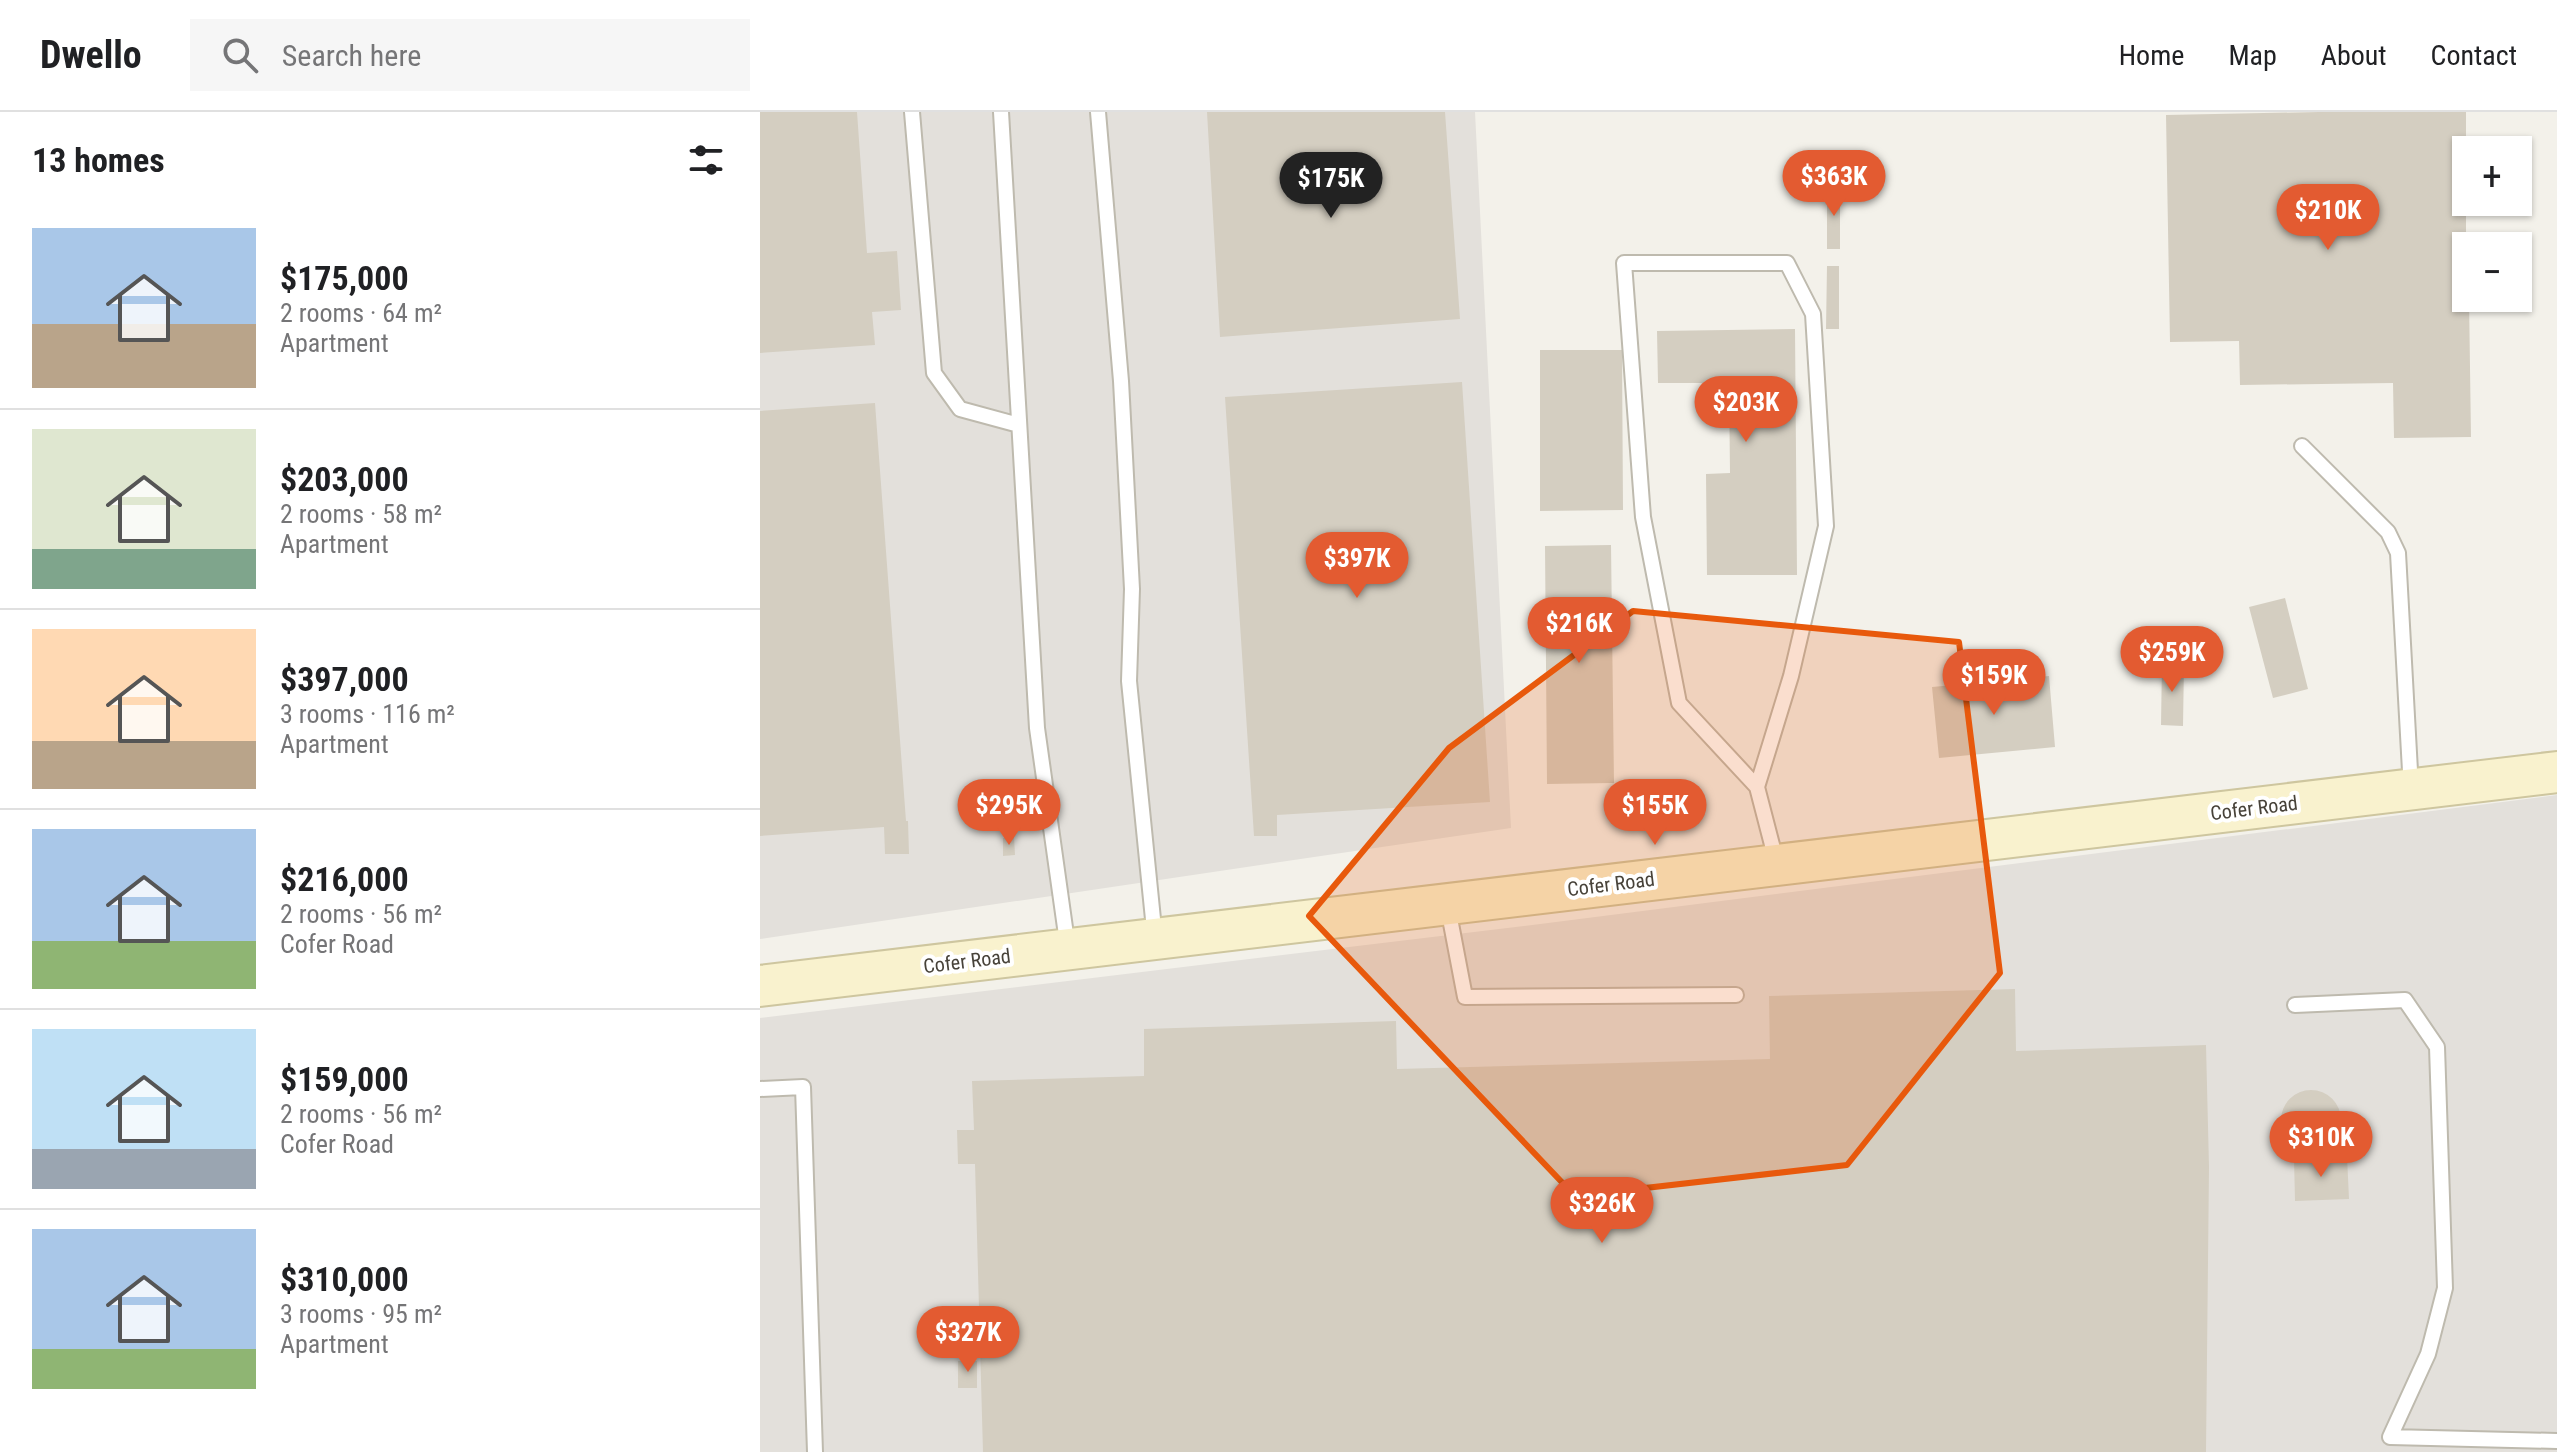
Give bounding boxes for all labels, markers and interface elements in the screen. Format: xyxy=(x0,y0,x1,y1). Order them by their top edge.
search box xyxy=(190,19,750,91)
text: Dwello xyxy=(40,33,142,77)
icon: search xyxy=(218,33,262,77)
text: Search here xyxy=(282,38,421,73)
text: Home xyxy=(2119,39,2184,72)
text: Map xyxy=(2228,39,2277,72)
text: About xyxy=(2321,39,2387,72)
text: Contact xyxy=(2431,39,2517,72)
map controls xyxy=(2452,136,2532,312)
button: + xyxy=(2452,136,2532,216)
icon: filters xyxy=(684,138,728,182)
text: 13 homes xyxy=(32,140,165,180)
pin: $363K xyxy=(1778,150,1890,218)
pin: $175K xyxy=(1275,152,1387,220)
text: $363K xyxy=(1801,161,1867,191)
text: $175K xyxy=(1298,163,1364,193)
pin: $210K xyxy=(2272,184,2384,252)
text: $210K xyxy=(2295,195,2361,225)
button: − xyxy=(2452,232,2532,312)
text: $175,000 xyxy=(280,258,409,298)
icon: home xyxy=(96,260,192,356)
text: 2 rooms · 64 m² xyxy=(280,298,442,328)
text: Apartment xyxy=(280,328,389,358)
pin: $203K xyxy=(1690,376,1802,444)
text: $203K xyxy=(1713,387,1779,417)
text: $203,000 xyxy=(280,459,409,499)
icon: home xyxy=(96,461,192,557)
text: 2 rooms · 58 m² xyxy=(280,499,442,529)
text: Apartment xyxy=(280,529,389,559)
pin: $397K xyxy=(1301,532,1413,600)
text: $397K xyxy=(1324,543,1390,573)
pin: $216K xyxy=(1523,597,1635,665)
text: $216K xyxy=(1546,608,1612,638)
pin: $259K xyxy=(2116,626,2228,694)
text: $259K xyxy=(2139,637,2205,667)
pin: $159K xyxy=(1938,649,2050,717)
text: $397,000 xyxy=(280,659,409,699)
text: $159K xyxy=(1961,660,2027,690)
icon: home xyxy=(96,661,192,757)
text: 3 rooms · 116 m² xyxy=(280,699,455,729)
text: Apartment xyxy=(280,729,389,759)
pin: $295K xyxy=(953,779,1065,847)
pin: $155K xyxy=(1599,779,1711,847)
text: $295K xyxy=(976,790,1042,820)
text: $155K xyxy=(1622,790,1688,820)
street label: Cofer Road xyxy=(2209,791,2299,825)
text: $216,000 xyxy=(280,859,409,899)
icon: home xyxy=(96,861,192,957)
street label: Cofer Road xyxy=(1566,867,1656,901)
text: 2 rooms · 56 m² xyxy=(280,899,442,929)
text: Cofer Road xyxy=(280,929,394,959)
street label: Cofer Road xyxy=(922,944,1012,978)
text: $159,000 xyxy=(280,1059,409,1099)
icon: home xyxy=(96,1061,192,1157)
text: 2 rooms · 56 m² xyxy=(280,1099,442,1129)
pin: $310K xyxy=(2265,1111,2377,1179)
text: $310K xyxy=(2288,1122,2354,1152)
text: Cofer Road xyxy=(280,1129,394,1159)
pin: $326K xyxy=(1546,1177,1658,1245)
text: $326K xyxy=(1569,1188,1635,1218)
text: $310,000 xyxy=(280,1259,409,1299)
icon: home xyxy=(96,1261,192,1357)
text: 3 rooms · 95 m² xyxy=(280,1299,442,1329)
pin: $327K xyxy=(912,1306,1024,1374)
text: $327K xyxy=(935,1317,1001,1347)
text: Apartment xyxy=(280,1329,389,1359)

